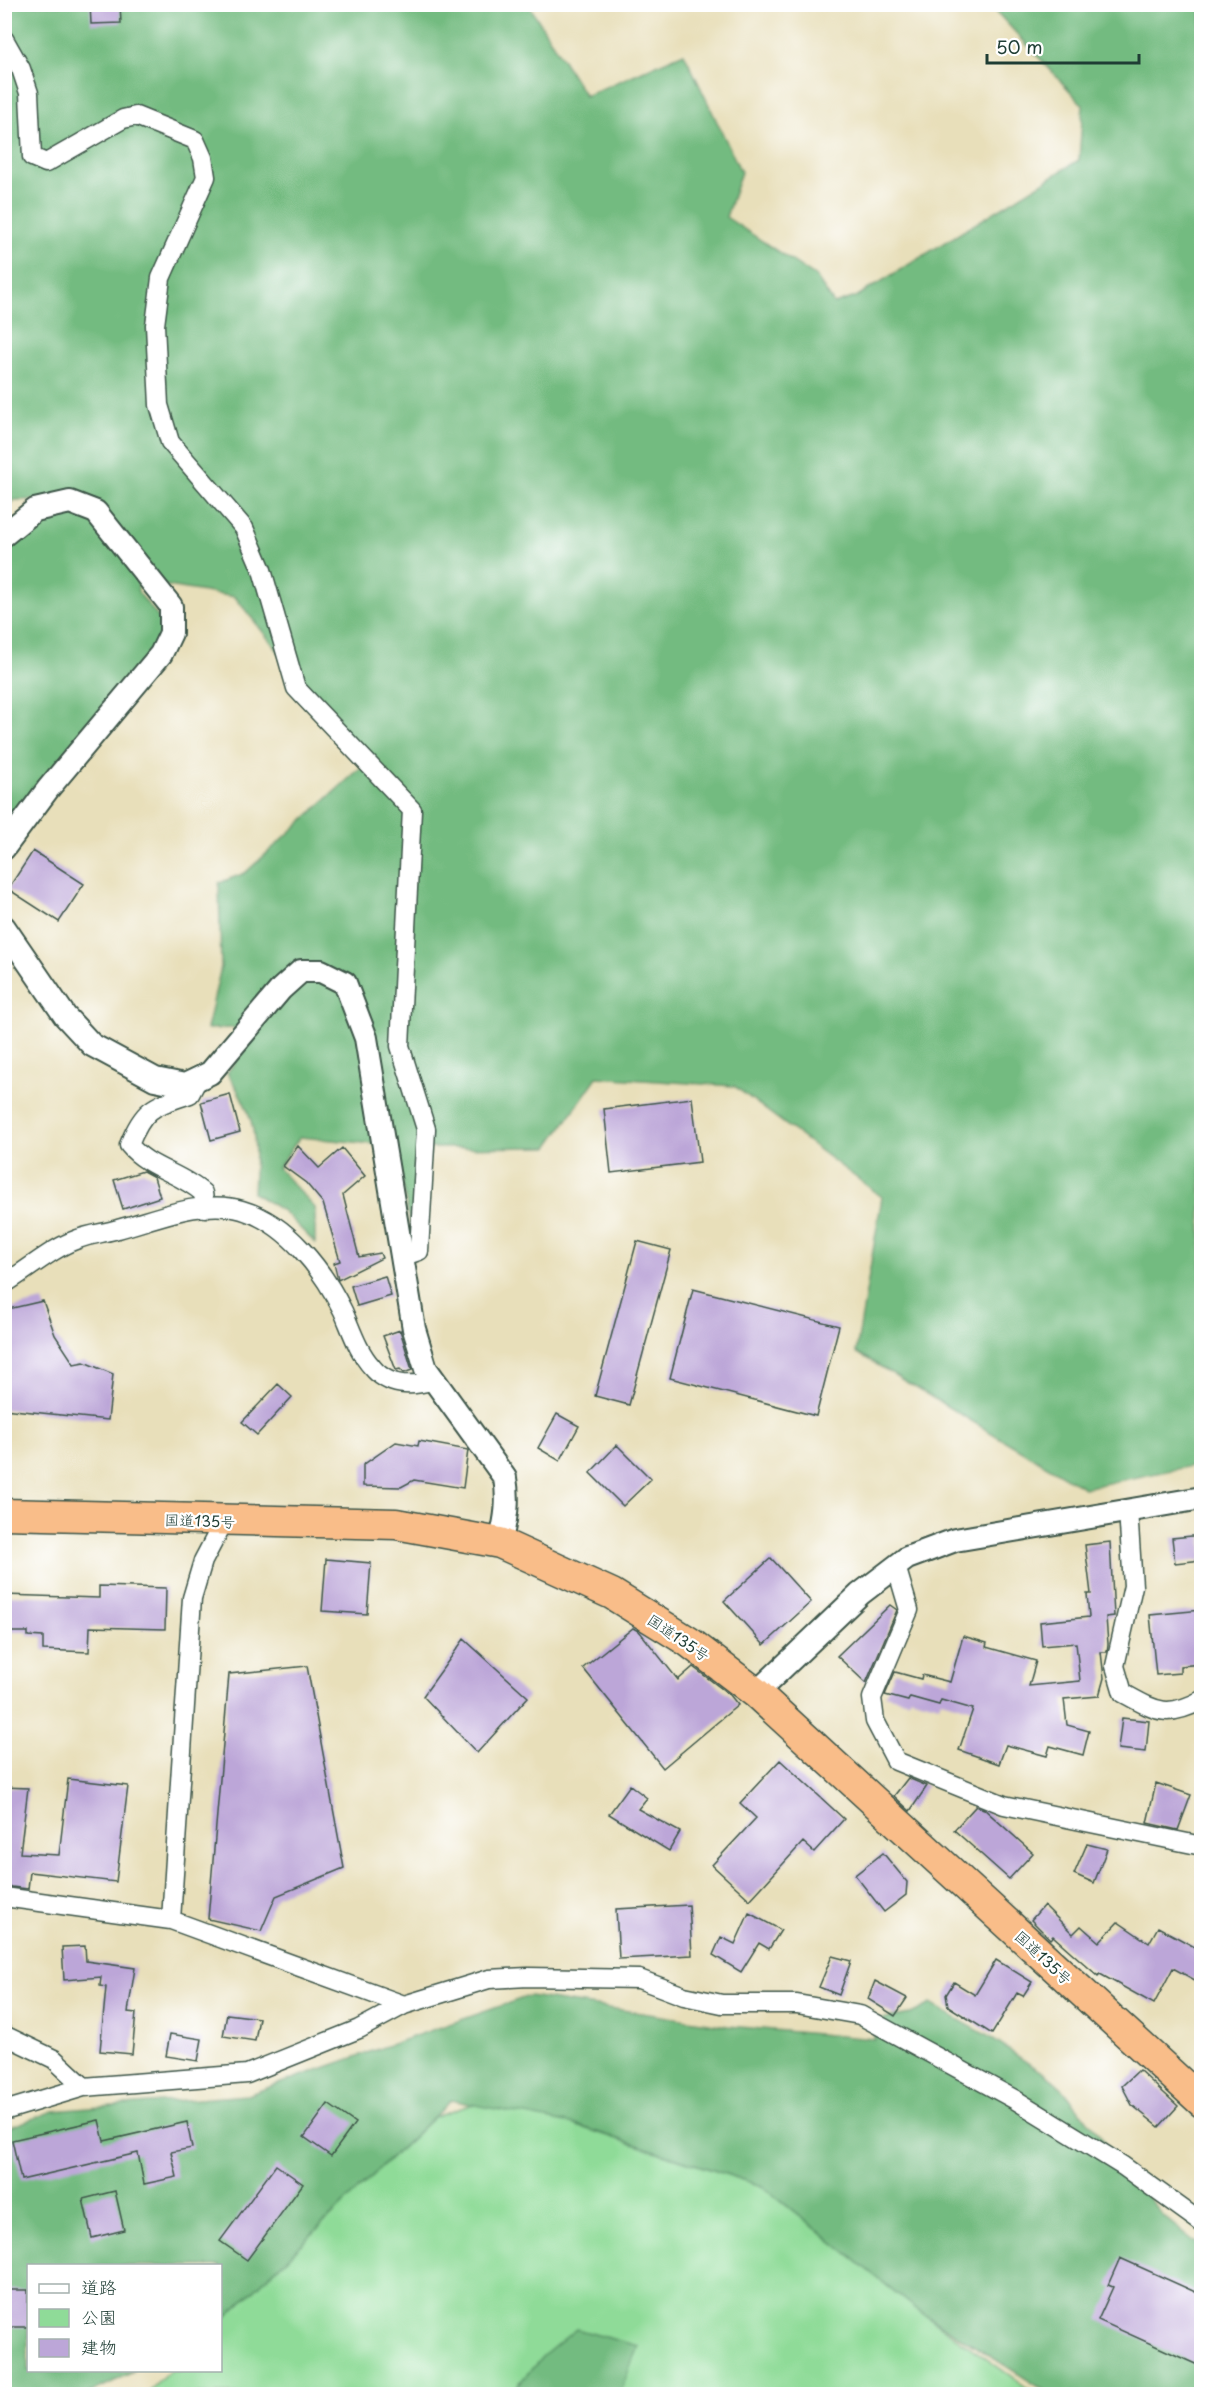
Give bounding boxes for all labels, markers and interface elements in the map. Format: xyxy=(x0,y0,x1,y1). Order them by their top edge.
scale bar xyxy=(987,27,1138,65)
text: 50 m xyxy=(996,33,1043,60)
street label: 国道135号 xyxy=(164,1507,236,1533)
street label: 国道135号 xyxy=(643,1608,715,1666)
street label: 国道135号 xyxy=(1010,1924,1078,1990)
legend xyxy=(27,2264,222,2372)
text: 道路 xyxy=(81,2273,117,2300)
text: 公園 xyxy=(81,2303,117,2330)
text: 建物 xyxy=(81,2333,117,2360)

